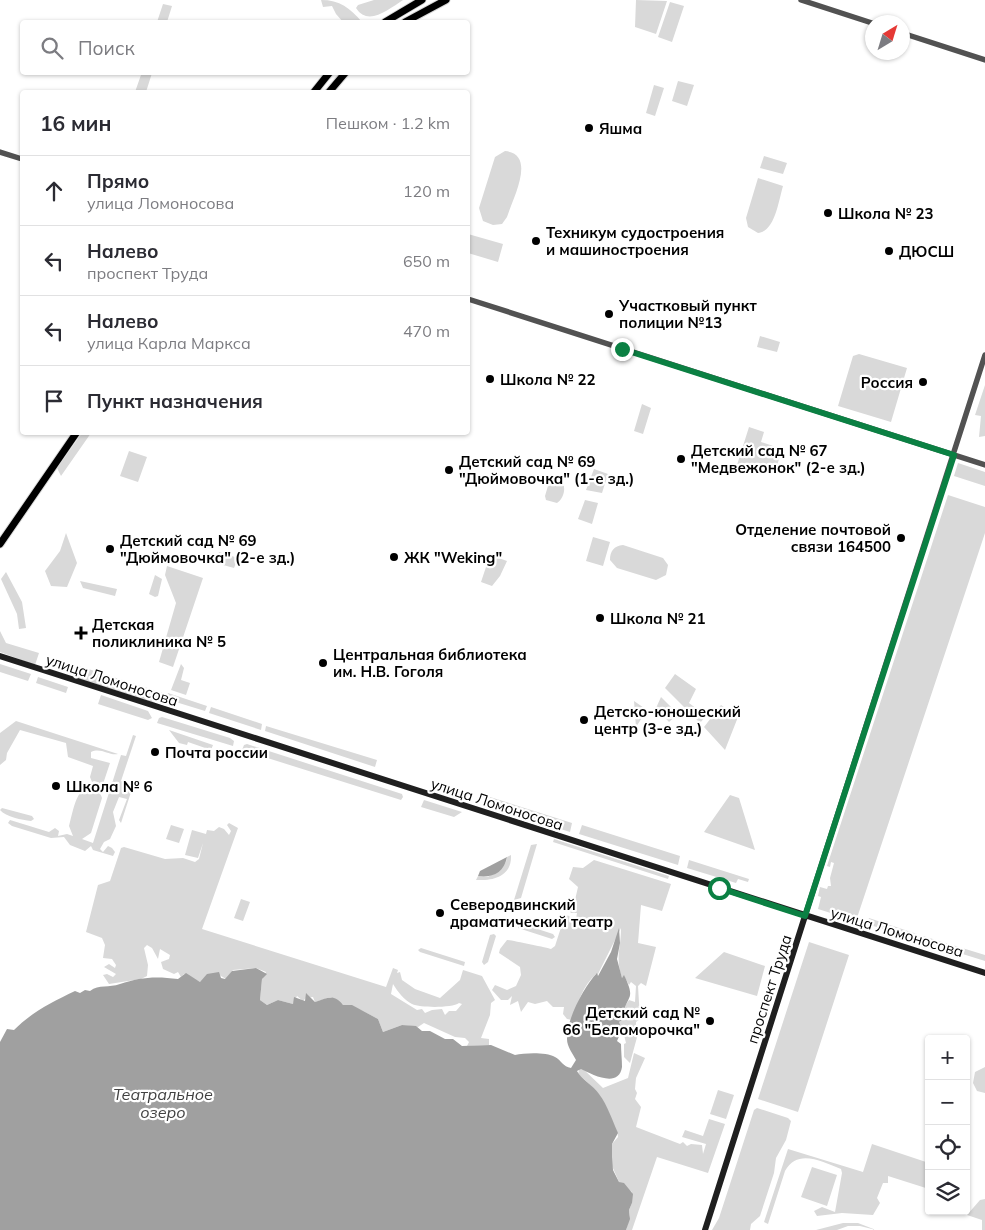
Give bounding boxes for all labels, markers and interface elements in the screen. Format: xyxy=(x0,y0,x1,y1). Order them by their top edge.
north arrow xyxy=(865,15,910,60)
search box xyxy=(20,20,470,75)
icon: search xyxy=(38,34,66,62)
text: Поиск xyxy=(78,36,135,60)
text: 16 мин xyxy=(40,110,112,136)
text: Пешком · 1.2 km xyxy=(326,113,450,133)
place label: Яшма xyxy=(599,119,642,138)
marker: Яшма xyxy=(583,122,595,134)
text: Прямо xyxy=(87,169,149,193)
icon: ahead xyxy=(40,177,68,205)
text: 120 m xyxy=(403,181,450,201)
text: улица Ломоносова xyxy=(87,193,234,213)
place label: Школа № 23 xyxy=(838,204,934,223)
marker: Школа № 23 xyxy=(822,207,834,219)
place label: Техникум судостроения и машиностроения xyxy=(546,223,724,259)
marker: Техникум судостроения и машиностроения xyxy=(530,235,542,247)
text: Налево xyxy=(87,239,159,263)
place label: ДЮСШ xyxy=(899,242,954,261)
marker: ДЮСШ xyxy=(883,245,895,257)
icon: left xyxy=(40,247,68,275)
text: 650 m xyxy=(403,251,450,271)
text: проспект Труда xyxy=(87,263,208,283)
place label: Участковый пункт полиции №13 xyxy=(618,296,757,332)
marker: Участковый пункт полиции №13 xyxy=(603,308,615,320)
text: Налево xyxy=(87,309,159,333)
icon: left xyxy=(40,317,68,345)
text: 470 m xyxy=(403,321,450,341)
text: улица Карла Маркса xyxy=(87,333,251,353)
route end xyxy=(611,338,634,361)
place label: Школа № 22 xyxy=(500,370,596,389)
marker: Школа № 22 xyxy=(484,373,496,385)
place label: Россия xyxy=(861,373,913,392)
marker: Россия xyxy=(917,376,929,388)
icon: arrive xyxy=(40,387,68,415)
text: Пункт назначения xyxy=(87,389,263,413)
place label: Детский сад № 67 "Медвежонок" (2-е зд.) xyxy=(691,441,866,477)
place label: Детский сад № 69 "Дюймовочка" (1-е зд.) xyxy=(459,452,634,488)
marker: Детский сад № 67 "Медвежонок" (2-е зд.) xyxy=(675,453,687,465)
marker: Детский сад № 69 "Дюймовочка" (1-е зд.) xyxy=(443,464,455,476)
place label: Отделение почтовой связи 164500 xyxy=(735,520,891,556)
place label: Детский сад № 69 "Дюймовочка" (2-е зд.) xyxy=(120,531,295,567)
marker: Отделение почтовой связи 164500 xyxy=(895,532,907,544)
marker: Детский сад № 69 "Дюймовочка" (2-е зд.) xyxy=(104,543,116,555)
place label: ЖК "Weking" xyxy=(404,548,502,567)
marker: ЖК "Weking" xyxy=(388,551,400,563)
place label: Школа № 21 xyxy=(610,609,706,628)
marker: Школа № 21 xyxy=(594,612,606,624)
place label: Детская поликлиника № 5 xyxy=(92,615,226,651)
marker: Детская поликлиника № 5 xyxy=(74,626,88,640)
place label: Центральная библиотека им. Н.В. Гоголя xyxy=(333,645,527,681)
street label: улица Ломоносова xyxy=(43,650,181,710)
marker: Центральная библиотека им. Н.В. Гоголя xyxy=(317,657,329,669)
place label: Детско-юношеский центр (3-е зд.) xyxy=(594,702,741,738)
marker: Детско-юношеский центр (3-е зд.) xyxy=(578,714,590,726)
place label: Почта россии xyxy=(165,743,268,762)
marker: Почта россии xyxy=(149,746,161,758)
street label: улица Ломоносова xyxy=(428,774,566,834)
place label: Школа № 6 xyxy=(66,777,153,796)
marker: Школа № 6 xyxy=(50,780,62,792)
route start xyxy=(708,877,731,900)
place label: Северодвинский драматический театр xyxy=(450,895,613,931)
street label: улица Ломоносова xyxy=(828,903,966,961)
marker: Северодвинский драматический театр xyxy=(434,907,446,919)
street label: проспект Труда xyxy=(742,932,796,1046)
place label: Детский сад № 66 "Беломорочка" xyxy=(562,1003,700,1039)
marker: Детский сад № 66 "Беломорочка" xyxy=(704,1015,716,1027)
map controls xyxy=(925,1035,970,1215)
button: + xyxy=(925,1035,970,1080)
button: − xyxy=(925,1080,970,1125)
water label: Театральное озеро xyxy=(113,1084,213,1122)
button: locate xyxy=(925,1125,970,1170)
button: layers xyxy=(925,1170,970,1215)

